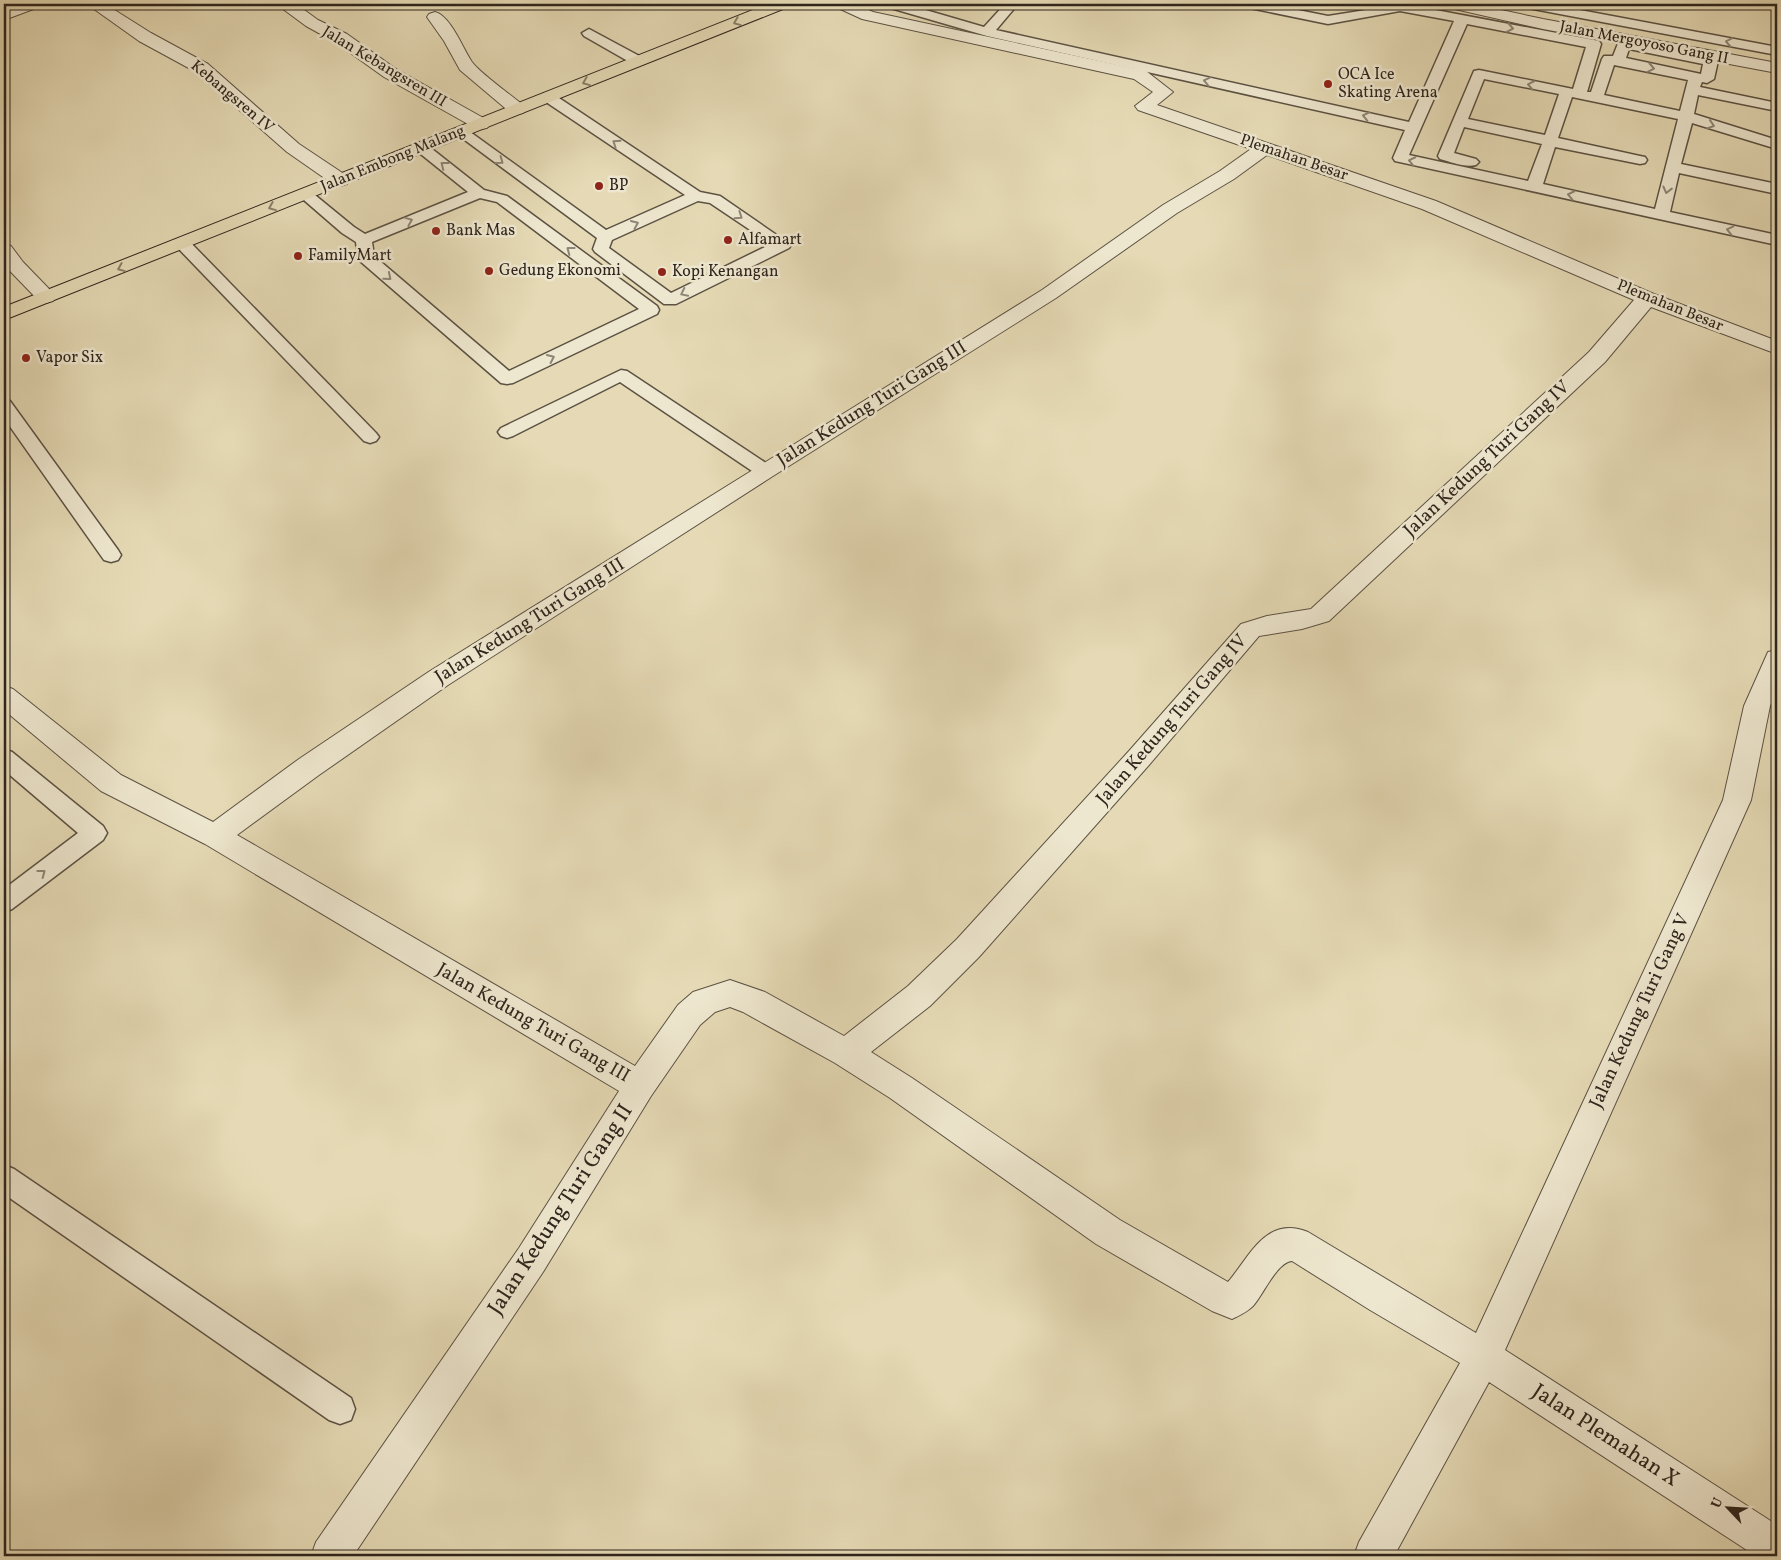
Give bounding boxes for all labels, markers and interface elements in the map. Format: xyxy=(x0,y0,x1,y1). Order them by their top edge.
one-way arrow xyxy=(733,16,742,26)
street label: Jalan Mergoyoso Gang II xyxy=(1558,16,1730,70)
street label: Jalan Kebangsren III xyxy=(318,21,450,113)
one-way arrow xyxy=(1505,22,1514,33)
one-way arrow xyxy=(1725,37,1734,48)
street label: Kebangsren IV xyxy=(186,56,278,138)
one-way arrow xyxy=(1647,62,1655,73)
place label: OCA Ice Skating Arena xyxy=(1338,64,1438,104)
one-way arrow xyxy=(582,76,591,86)
one-way arrow xyxy=(1203,76,1212,87)
marker: OCA Ice Skating Arena xyxy=(1322,78,1334,90)
one-way arrow xyxy=(1526,80,1535,91)
one-way arrow xyxy=(1361,111,1370,122)
one-way arrow xyxy=(1707,119,1715,129)
street label: Jalan Embong Malang xyxy=(317,120,469,198)
street label: Plemahan Besar xyxy=(1237,129,1351,187)
one-way arrow xyxy=(612,140,622,149)
one-way arrow xyxy=(494,155,504,164)
one-way arrow xyxy=(1408,156,1416,167)
one-way arrow xyxy=(441,162,450,170)
place label: BP xyxy=(609,175,628,197)
marker: BP xyxy=(593,180,605,192)
one-way arrow xyxy=(1662,185,1673,194)
one-way arrow xyxy=(1566,190,1575,201)
one-way arrow xyxy=(268,201,277,212)
one-way arrow xyxy=(733,210,743,219)
one-way arrow xyxy=(404,217,413,228)
one-way arrow xyxy=(630,219,639,230)
place label: Bank Mas xyxy=(446,220,515,242)
marker: Bank Mas xyxy=(430,225,442,237)
one-way arrow xyxy=(1725,225,1734,236)
place label: Alfamart xyxy=(738,229,802,251)
marker: Alfamart xyxy=(722,234,734,246)
place label: FamilyMart xyxy=(308,245,392,267)
one-way arrow xyxy=(567,247,576,255)
marker: FamilyMart xyxy=(292,250,304,262)
place label: Gedung Ekonomi xyxy=(499,260,621,282)
one-way arrow xyxy=(117,261,126,272)
place label: Kopi Kenangan xyxy=(672,261,778,283)
marker: Gedung Ekonomi xyxy=(483,265,495,277)
marker: Kopi Kenangan xyxy=(656,266,668,278)
one-way arrow xyxy=(382,271,391,280)
street label: Plemahan Besar xyxy=(1613,275,1727,337)
one-way arrow xyxy=(681,287,690,297)
street label: Jalan Kedung Turi Gang III xyxy=(772,335,972,473)
place label: Vapor Six xyxy=(36,347,103,369)
marker: Vapor Six xyxy=(20,352,32,364)
one-way arrow xyxy=(546,353,555,364)
street label: Jalan Kedung Turi Gang IV xyxy=(1398,375,1576,543)
street label: Jalan Kedung Turi Gang III xyxy=(430,552,630,690)
street label: Jalan Kedung Turi Gang IV xyxy=(1090,629,1254,811)
one-way arrow xyxy=(37,870,46,879)
street label: Jalan Kedung Turi Gang V xyxy=(1583,909,1697,1113)
street label: Jalan Kedung Turi Gang III xyxy=(431,957,635,1089)
street label: Jalan Kedung Turi Gang II xyxy=(481,1098,641,1322)
street label: Jalan Plemahan X xyxy=(1525,1377,1685,1495)
north arrow xyxy=(1704,1482,1754,1532)
text: U xyxy=(1707,1494,1728,1512)

